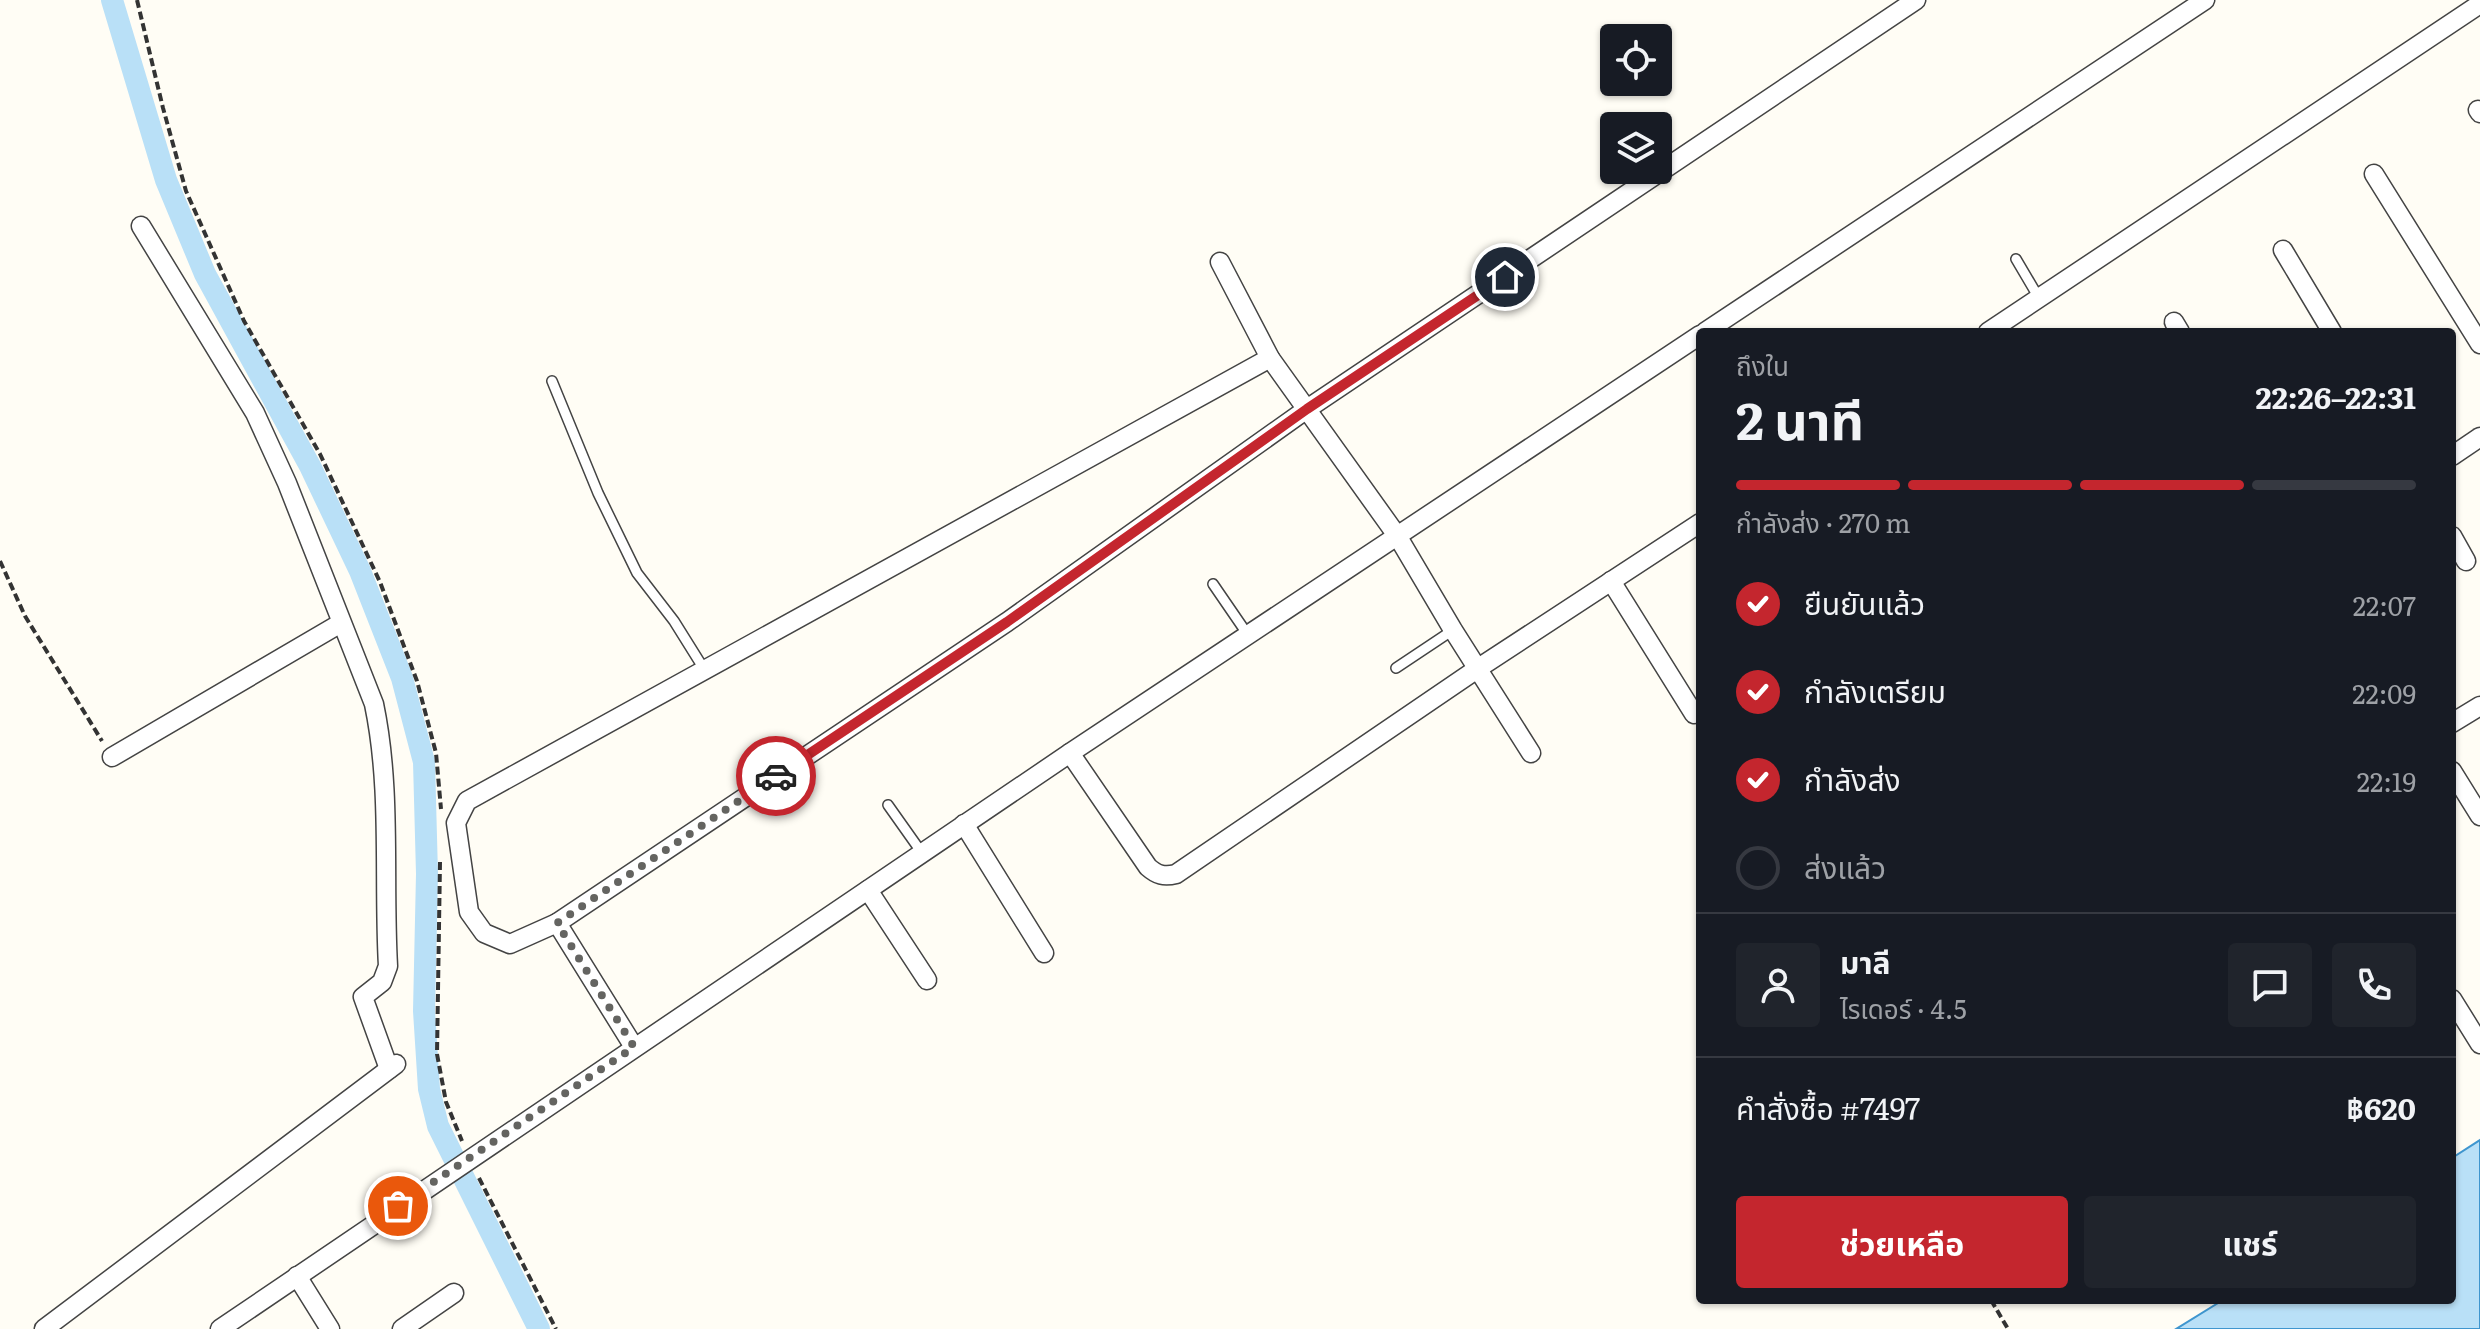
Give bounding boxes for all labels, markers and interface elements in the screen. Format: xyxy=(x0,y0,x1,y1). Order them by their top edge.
map controls xyxy=(1600,24,1672,184)
button: locate xyxy=(1600,24,1672,96)
button: layers xyxy=(1600,112,1672,184)
pin xyxy=(1471,243,1539,311)
icon: home xyxy=(1483,255,1527,299)
text: ถึงใน xyxy=(1736,345,1789,384)
text: 22:26–22:31 xyxy=(2256,374,2416,418)
text: 2 นาที xyxy=(1736,379,1864,456)
text: กำลังส่ง · 270 m xyxy=(1736,502,1910,541)
text: ยืนยันแล้ว xyxy=(1804,580,1925,624)
icon: check xyxy=(1736,582,1780,626)
text: 22:07 xyxy=(2353,585,2416,624)
text: กำลังเตรียม xyxy=(1804,668,1946,712)
icon: check xyxy=(1736,670,1780,714)
text: 22:09 xyxy=(2352,673,2416,712)
courier xyxy=(736,736,816,816)
icon: car xyxy=(754,754,798,798)
text: กำลังส่ง xyxy=(1804,756,1901,800)
icon: check xyxy=(1736,758,1780,802)
text: 22:19 xyxy=(2357,761,2416,800)
text: ส่งแล้ว xyxy=(1804,844,1886,888)
text: มาลี xyxy=(1840,939,1890,983)
button: person xyxy=(1736,943,1820,1027)
button: chat xyxy=(2228,943,2312,1027)
button: phone xyxy=(2332,943,2416,1027)
text: ไรเดอร์ · 4.5 xyxy=(1840,988,1967,1027)
text: คำสั่งซื้อ #7497 xyxy=(1736,1085,1920,1129)
text: ฿620 xyxy=(2346,1085,2416,1129)
pin xyxy=(364,1172,432,1240)
icon: bag xyxy=(376,1184,420,1228)
button: ช่วยเหลือ xyxy=(1736,1196,2068,1288)
button: แชร์ xyxy=(2084,1196,2416,1288)

